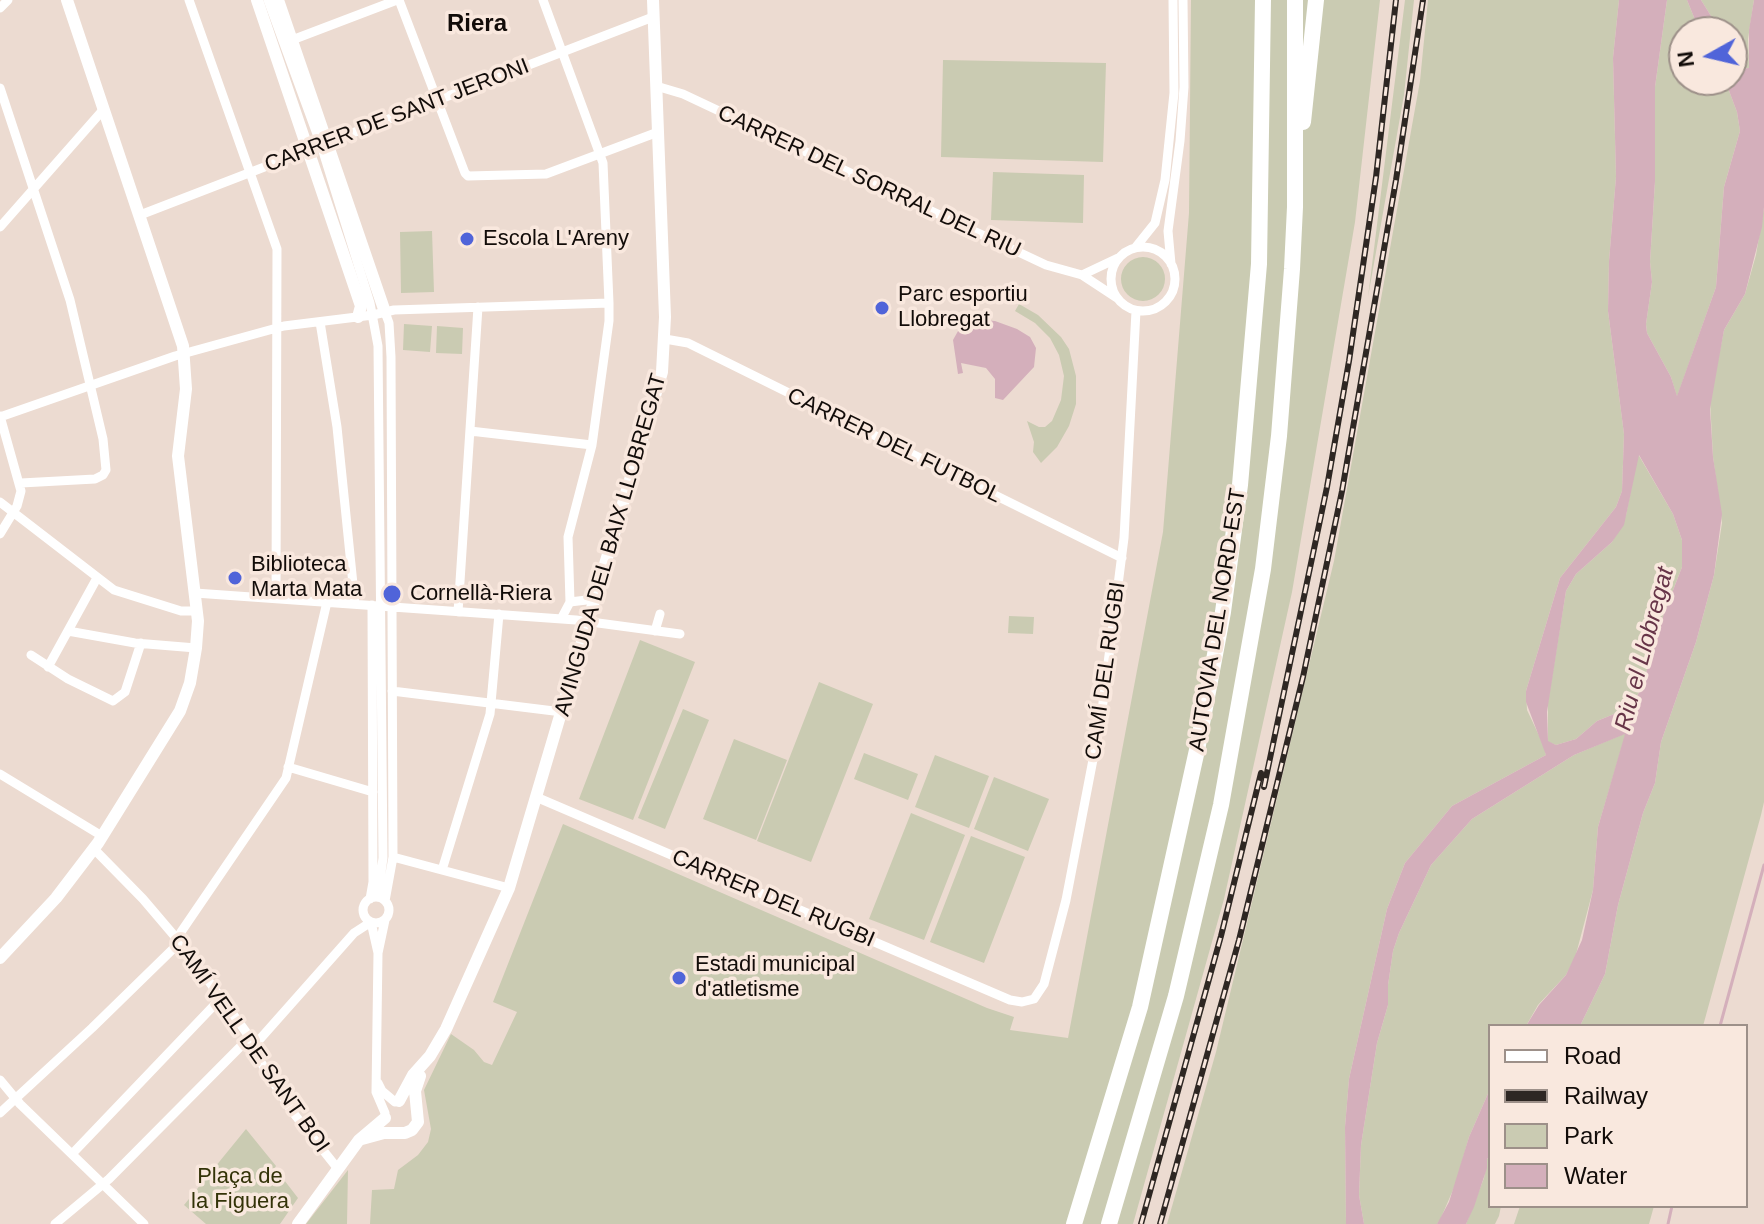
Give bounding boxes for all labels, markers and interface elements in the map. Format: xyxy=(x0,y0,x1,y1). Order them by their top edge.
district label: Riera xyxy=(447,10,507,38)
north arrow xyxy=(1668,16,1748,96)
text: N xyxy=(1672,50,1699,69)
street label: CARRER DE SANT JERONI xyxy=(261,53,533,179)
street label: CARRER DEL SORRAL DEL RIU xyxy=(713,100,1025,264)
place label: Escola L'Areny xyxy=(483,226,629,252)
marker: Escola L'Areny xyxy=(458,230,476,248)
place label: Parc esportiu Llobregat xyxy=(898,282,1028,334)
marker: Parc esportiu Llobregat xyxy=(873,299,891,317)
street label: AVINGUDA DEL BAIX LLOBREGAT xyxy=(549,371,673,719)
street label: CARRER DEL FUTBOL xyxy=(783,383,1005,509)
street label: AUTOVIA DEL NORD-EST xyxy=(1184,487,1252,753)
place label: Biblioteca Marta Mata xyxy=(251,552,362,604)
water label: Riu el Llobregat xyxy=(1609,564,1681,734)
marker: Biblioteca Marta Mata xyxy=(226,569,244,587)
street label: CAMÍ DEL RUGBI xyxy=(1080,580,1132,762)
place label: Cornellà-Riera xyxy=(410,581,552,607)
marker: Cornellà-Riera xyxy=(381,583,403,605)
street label: CARRER DEL RUGBI xyxy=(668,844,878,954)
street label: CAMÍ VELL DE SANT BOI xyxy=(164,930,334,1158)
place label: Estadi municipal d'atletisme xyxy=(695,952,855,1004)
marker: Estadi municipal d'atletisme xyxy=(670,969,688,987)
legend xyxy=(1488,1024,1748,1208)
text: Road xyxy=(1564,1042,1621,1069)
text: Railway xyxy=(1564,1082,1648,1109)
text: Park xyxy=(1564,1122,1613,1149)
text: Water xyxy=(1564,1162,1627,1189)
park label: Plaça de la Figuera xyxy=(191,1164,289,1216)

